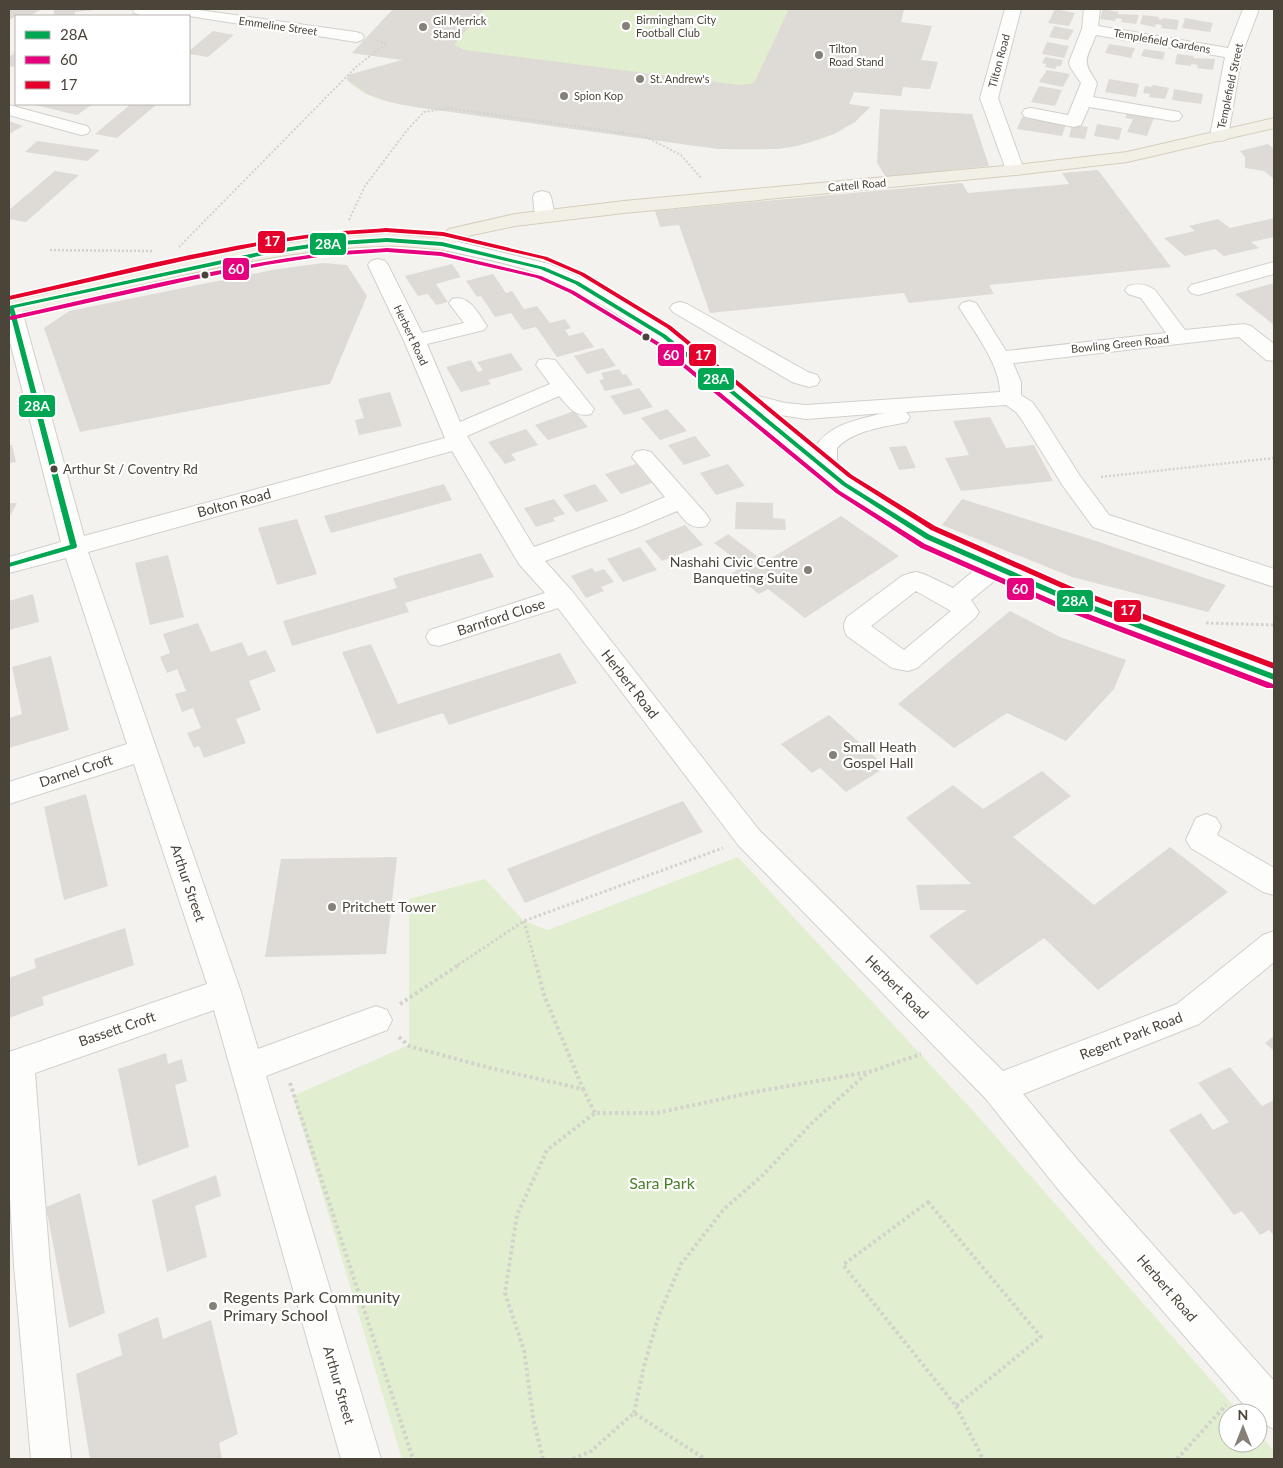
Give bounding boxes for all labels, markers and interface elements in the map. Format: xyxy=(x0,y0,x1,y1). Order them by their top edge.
place label: Birmingham City Football Club xyxy=(636,13,717,39)
street label: Emmeline Street xyxy=(238,14,318,37)
place label: Gil Merrick Stand xyxy=(433,14,487,40)
legend xyxy=(15,15,190,105)
marker: Birmingham City Football Club xyxy=(620,20,632,32)
marker: Gil Merrick Stand xyxy=(417,21,429,33)
text: 28A xyxy=(60,25,88,43)
street label: Templefield Gardens xyxy=(1113,26,1212,55)
street label: Tilton Road xyxy=(985,33,1012,89)
place label: Tilton Road Stand xyxy=(829,42,884,68)
street label: Templefield Street xyxy=(1214,42,1245,130)
marker: Tilton Road Stand xyxy=(813,49,825,61)
text: 60 xyxy=(60,50,78,68)
place label: St. Andrew's xyxy=(650,72,710,85)
marker: St. Andrew's xyxy=(634,73,646,85)
text: 17 xyxy=(60,75,78,93)
place label: Spion Kop xyxy=(574,89,623,102)
marker: Spion Kop xyxy=(558,90,570,102)
street label: Cattell Road xyxy=(827,175,887,194)
line badge: 17 xyxy=(257,230,286,254)
text: 17 xyxy=(264,232,280,249)
line badge: 28A xyxy=(309,232,347,256)
text: 28A xyxy=(315,235,341,252)
line badge: 60 xyxy=(222,257,250,281)
text: 60 xyxy=(228,260,244,277)
unlabelled marker xyxy=(200,270,210,280)
street label: Herbert Road xyxy=(392,303,431,367)
unlabelled marker xyxy=(641,332,651,342)
street label: Bowling Green Road xyxy=(1070,332,1170,355)
line badge: 60 xyxy=(657,343,685,367)
line badge: 17 xyxy=(688,343,717,367)
text: 60 xyxy=(663,346,679,363)
text: 17 xyxy=(695,346,711,363)
line badge: 28A xyxy=(697,367,735,391)
text: 28A xyxy=(703,370,729,387)
line badge: 28A xyxy=(18,394,56,418)
text: 28A xyxy=(24,397,50,414)
place label: Arthur St / Coventry Rd xyxy=(63,461,198,477)
marker: Arthur St / Coventry Rd xyxy=(49,464,59,474)
street label: Bolton Road xyxy=(195,485,273,521)
place label: Nashahi Civic Centre Banqueting Suite xyxy=(670,553,798,586)
marker: Nashahi Civic Centre Banqueting Suite xyxy=(802,564,814,576)
line badge: 60 xyxy=(1006,577,1035,601)
text: 60 xyxy=(1012,580,1028,597)
line badge: 28A xyxy=(1056,589,1094,613)
text: 28A xyxy=(1062,592,1088,609)
street label: Barnford Close xyxy=(455,594,547,639)
line badge: 17 xyxy=(1113,599,1142,623)
text: 17 xyxy=(1120,601,1136,618)
street label: Herbert Road xyxy=(598,646,663,722)
place label: Small Heath Gospel Hall xyxy=(843,738,917,771)
marker: Small Heath Gospel Hall xyxy=(827,749,839,761)
street label: Darnel Croft xyxy=(37,751,115,790)
street label: Arthur Street xyxy=(167,842,210,924)
place label: Pritchett Tower xyxy=(342,898,436,915)
marker: Pritchett Tower xyxy=(326,901,338,913)
street label: Herbert Road xyxy=(862,951,933,1022)
street label: Bassett Croft xyxy=(76,1007,158,1050)
street label: Regent Park Road xyxy=(1077,1008,1185,1063)
park label: Sara Park xyxy=(629,1173,696,1192)
street label: Herbert Road xyxy=(1134,1251,1201,1325)
place label: Regents Park Community Primary School xyxy=(223,1287,401,1324)
marker: Regents Park Community Primary School xyxy=(207,1300,219,1312)
street label: Arthur Street xyxy=(320,1344,359,1426)
north arrow xyxy=(1218,1403,1268,1453)
text: N xyxy=(1238,1406,1248,1423)

